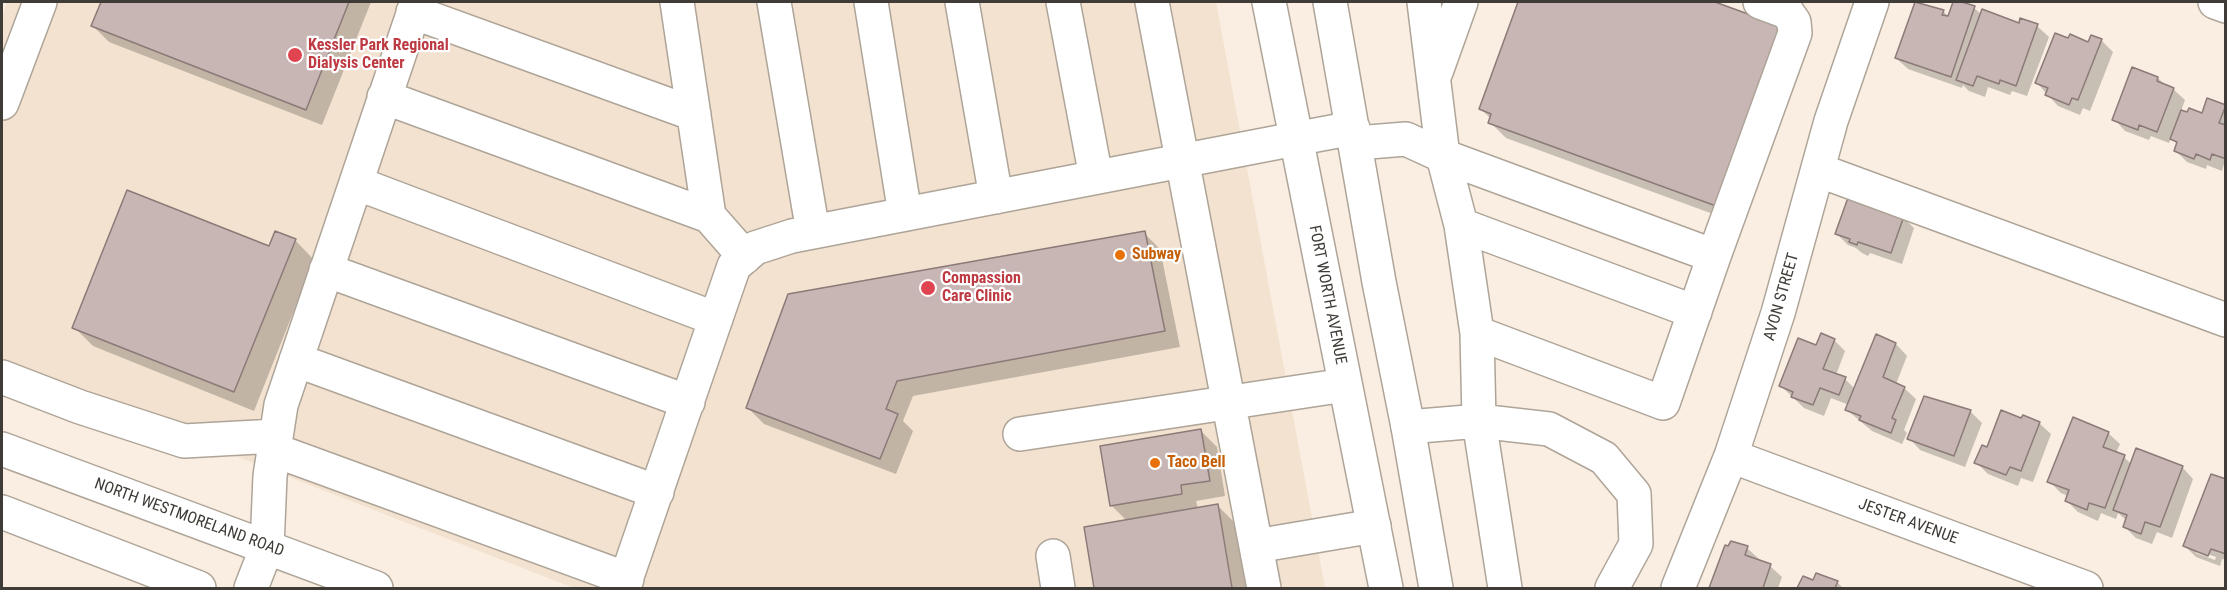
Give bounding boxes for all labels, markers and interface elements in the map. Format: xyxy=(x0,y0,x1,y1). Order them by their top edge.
place label: Kessler Park Regional Dialysis Center xyxy=(308,36,449,74)
marker: Kessler Park Regional Dialysis Center xyxy=(286,46,304,64)
street label: FORT WORTH AVENUE xyxy=(1304,224,1350,366)
place label: Subway xyxy=(1132,245,1181,265)
marker: Subway xyxy=(1113,248,1127,262)
street label: AVON STREET xyxy=(1760,251,1804,343)
place label: Compassion Care Clinic xyxy=(942,269,1021,307)
marker: Compassion Care Clinic xyxy=(919,279,937,297)
place label: Taco Bell xyxy=(1167,453,1226,473)
marker: Taco Bell xyxy=(1148,456,1162,470)
street label: NORTH WESTMORELAND ROAD xyxy=(92,475,286,561)
street label: JESTER AVENUE xyxy=(1856,495,1960,549)

